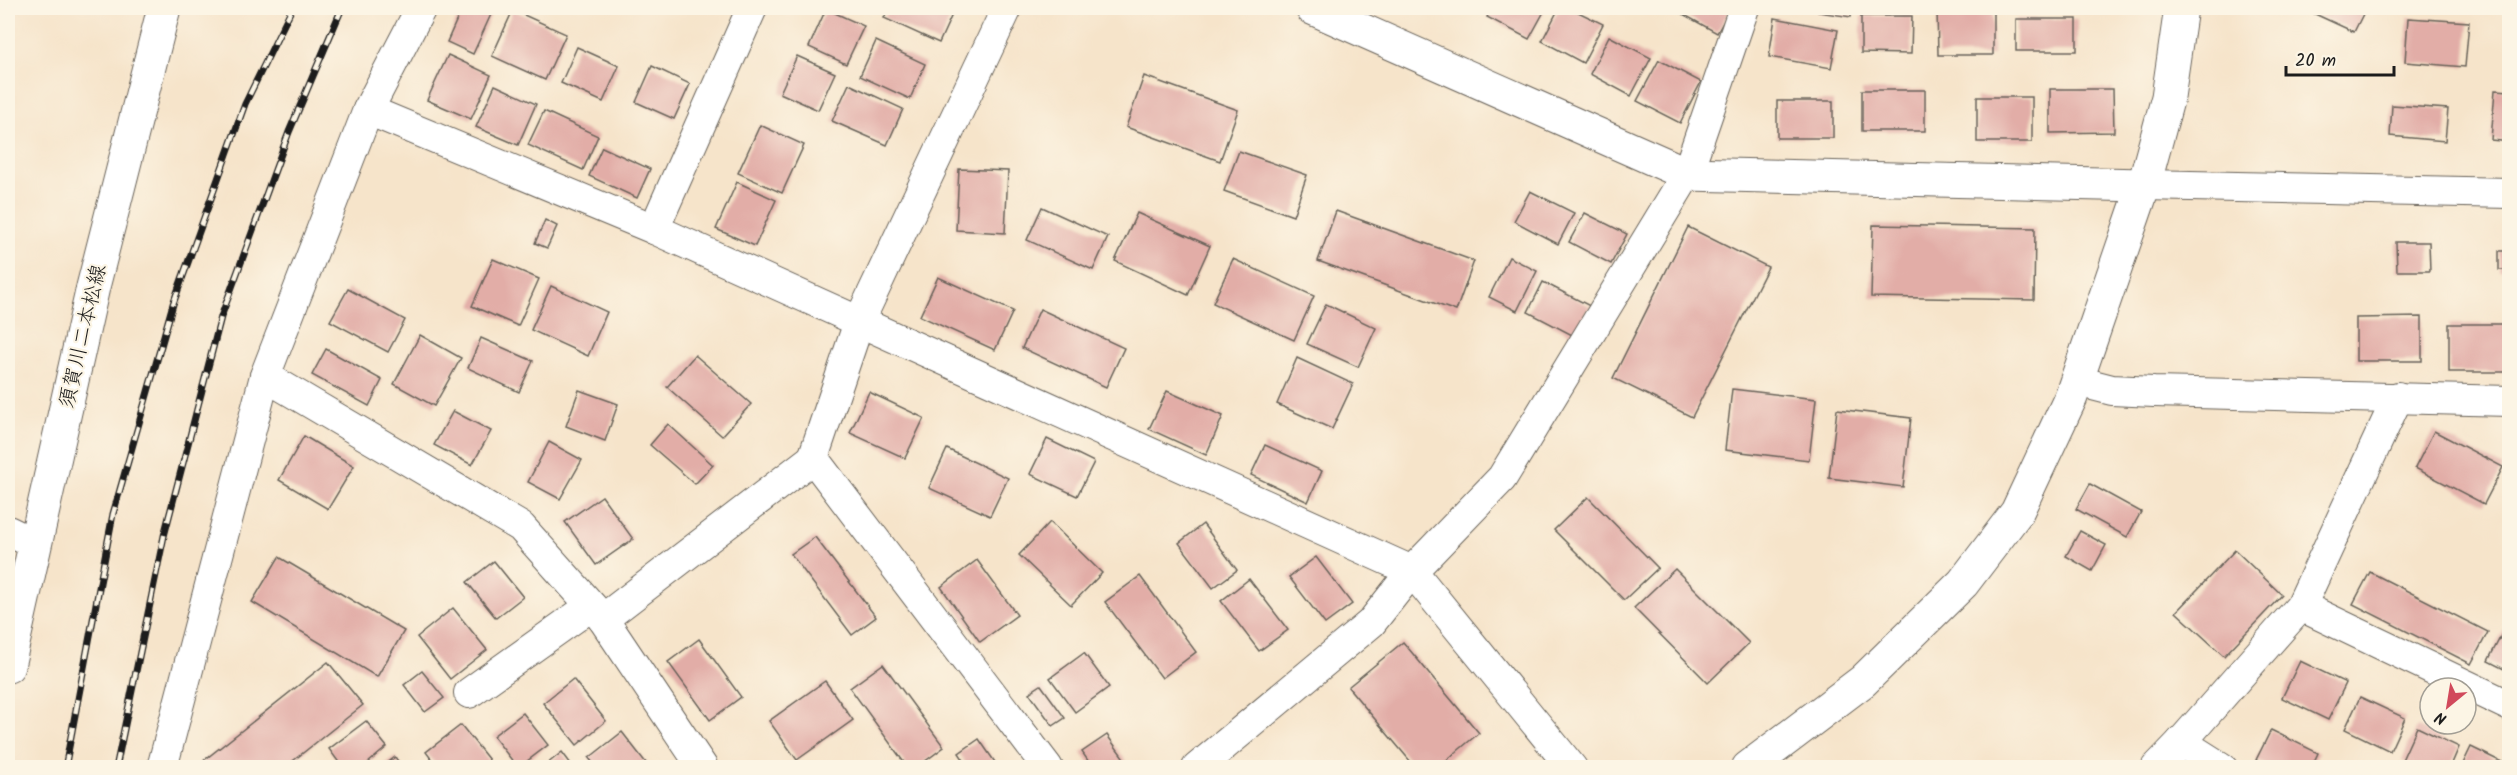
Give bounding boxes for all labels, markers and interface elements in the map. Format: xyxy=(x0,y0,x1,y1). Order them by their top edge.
scale bar xyxy=(2286,39,2394,77)
text: 20 m xyxy=(2295,47,2336,76)
street label: 須賀川二本松線 xyxy=(51,261,116,412)
north arrow xyxy=(2418,676,2478,736)
text: N xyxy=(2431,704,2452,731)

